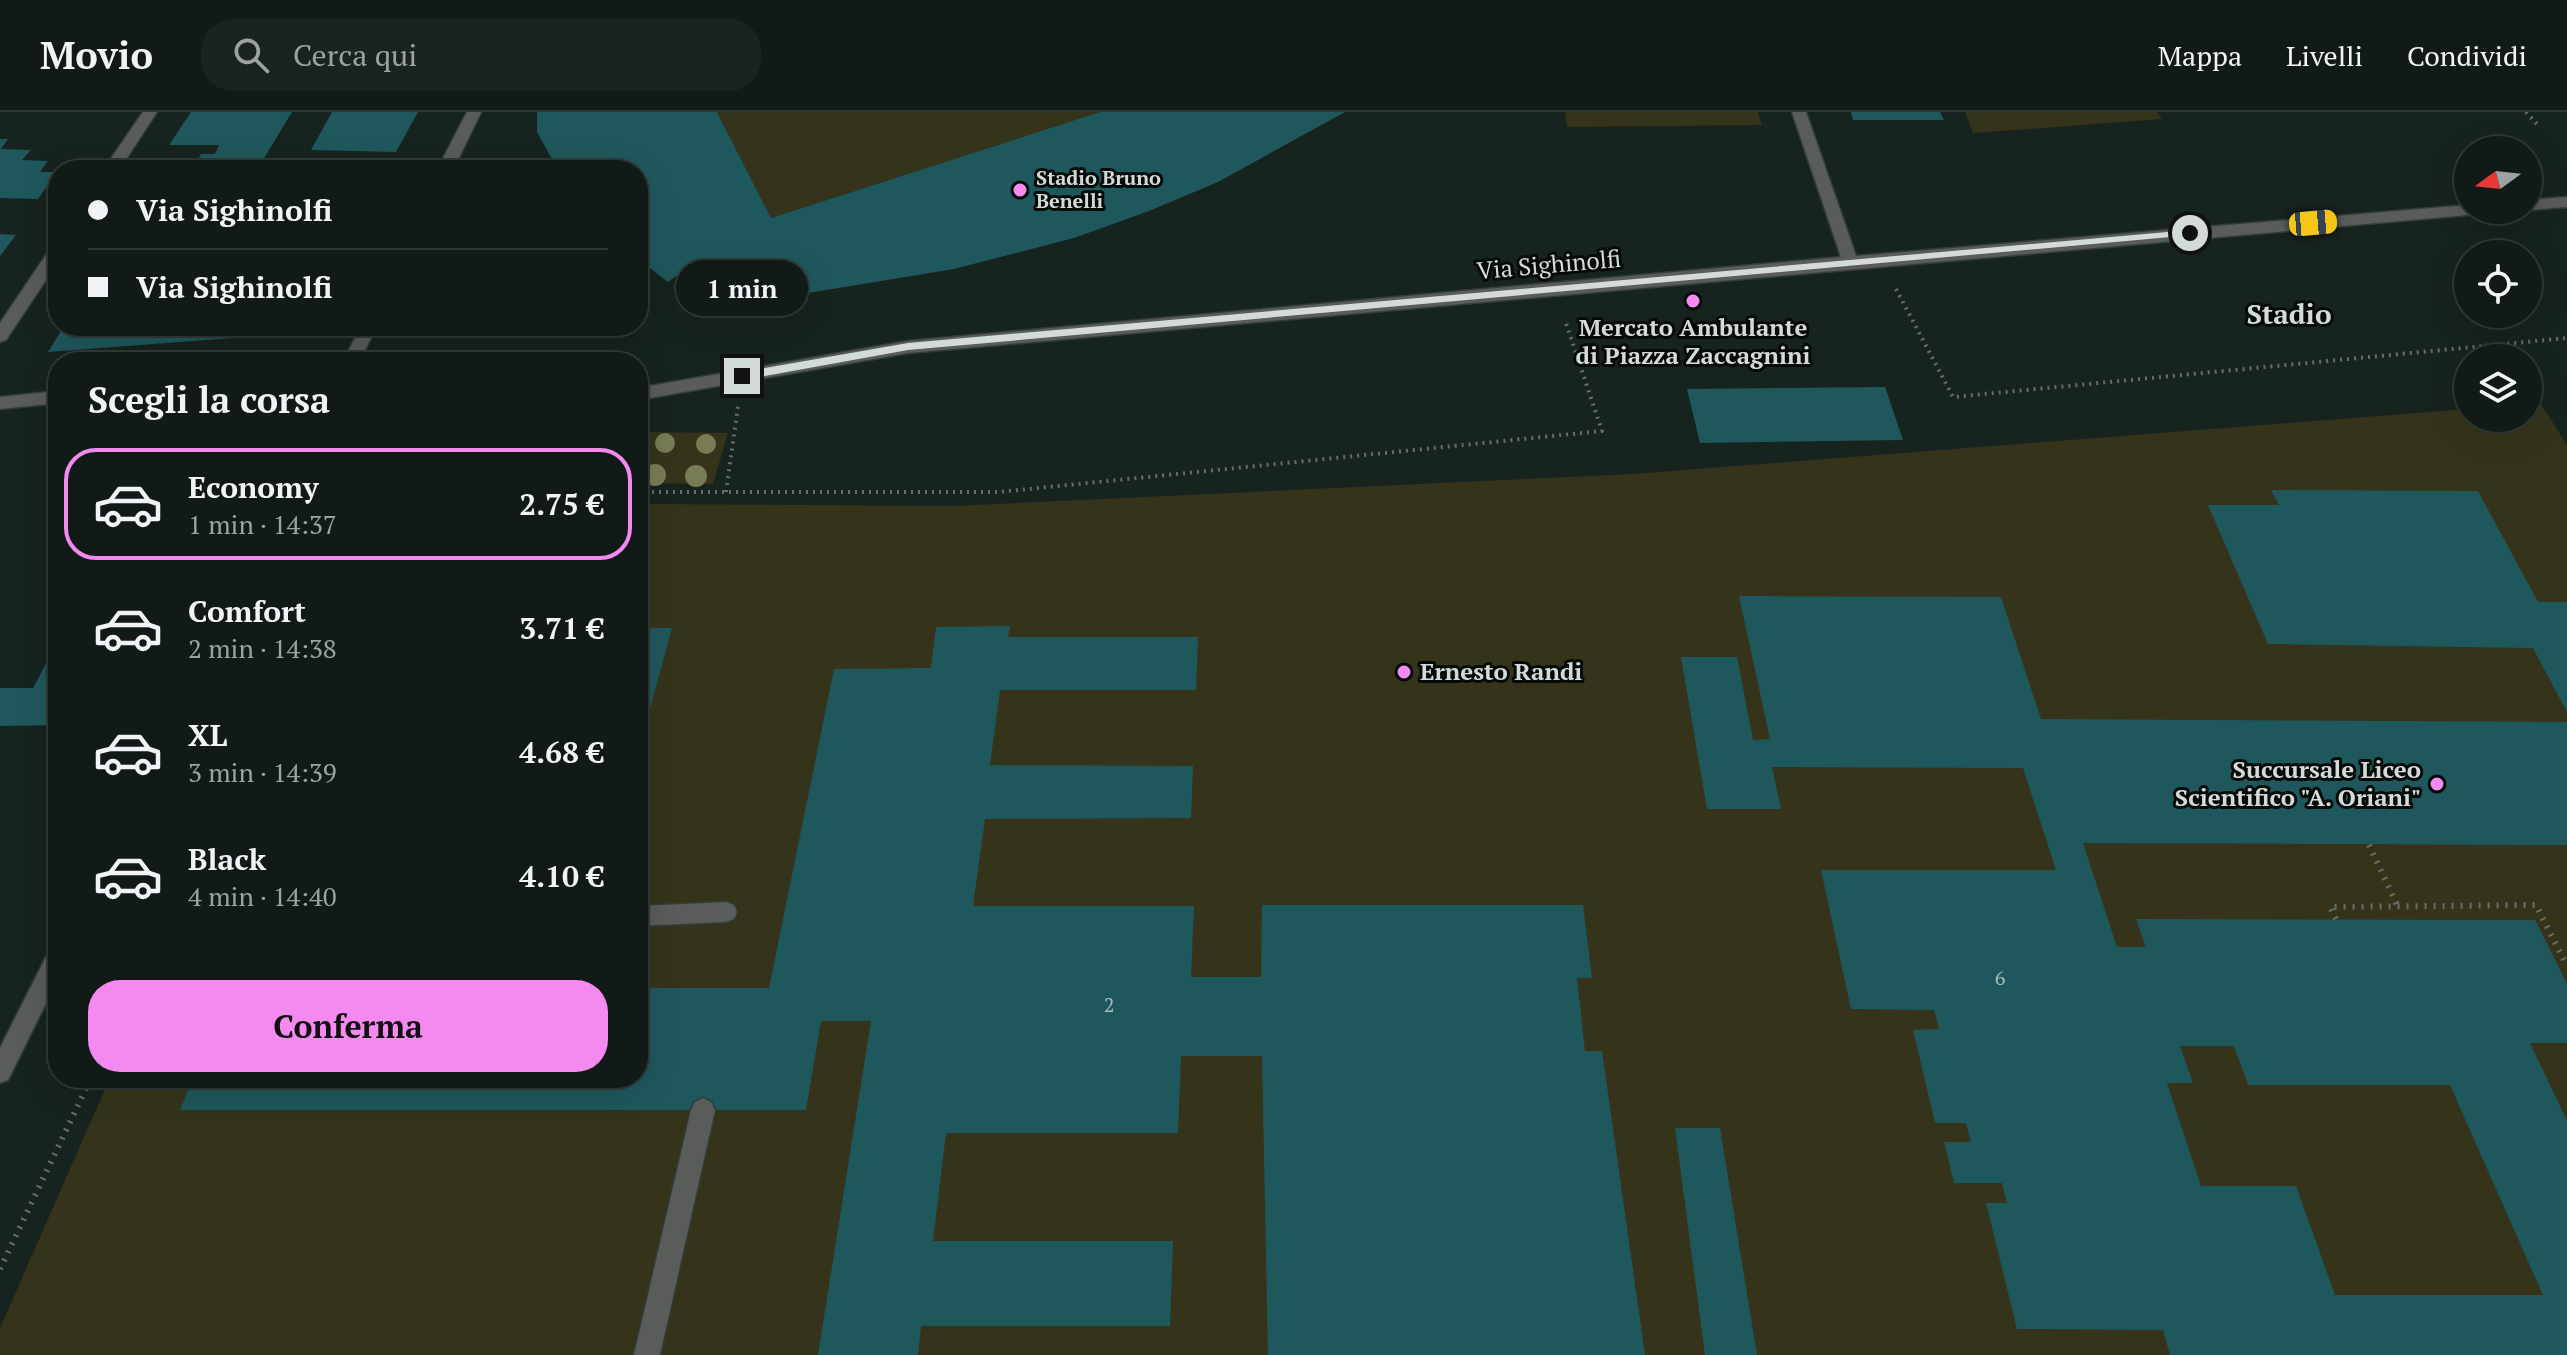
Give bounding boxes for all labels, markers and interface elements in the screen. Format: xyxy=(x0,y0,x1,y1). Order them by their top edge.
search box xyxy=(201,19,761,91)
text: Movio xyxy=(40,30,153,80)
icon: search xyxy=(229,33,273,77)
text: Cerca qui xyxy=(293,35,417,75)
text: Mappa xyxy=(2158,37,2242,74)
text: Livelli xyxy=(2286,37,2363,74)
text: Condividi xyxy=(2407,37,2527,74)
north arrow xyxy=(2454,136,2542,224)
map controls xyxy=(2454,136,2542,432)
place label: Stadio Bruno Benelli xyxy=(1036,164,1161,214)
marker: Stadio Bruno Benelli xyxy=(1011,181,1029,199)
text: Via Sighinolfi xyxy=(136,190,332,230)
car xyxy=(2288,209,2338,237)
route start xyxy=(2172,215,2208,251)
button: locate xyxy=(2454,240,2542,328)
street label: Via Sighinolfi xyxy=(1475,242,1622,286)
callout: 1 min xyxy=(676,260,808,316)
text: Via Sighinolfi xyxy=(136,267,332,307)
text: 1 min xyxy=(706,271,778,305)
marker: Mercato Ambulante di Piazza Zaccagnini xyxy=(1684,292,1702,310)
district label: Stadio xyxy=(2246,295,2332,332)
place label: Mercato Ambulante di Piazza Zaccagnini xyxy=(1576,311,1810,371)
button: layers xyxy=(2454,344,2542,432)
route end xyxy=(724,358,760,394)
text: Scegli la corsa xyxy=(88,376,330,423)
text: Economy xyxy=(188,467,319,507)
icon: car xyxy=(92,468,164,540)
text: 2.75 € xyxy=(519,484,604,524)
text: 1 min · 14:37 xyxy=(188,507,337,541)
text: Comfort xyxy=(188,591,306,631)
icon: car xyxy=(92,592,164,664)
text: 3.71 € xyxy=(519,608,604,648)
text: 2 min · 14:38 xyxy=(188,631,337,665)
place label: Ernesto Randi xyxy=(1420,655,1582,687)
marker: Ernesto Randi xyxy=(1395,663,1413,681)
text: XL xyxy=(188,715,227,755)
icon: car xyxy=(92,716,164,788)
text: 4.68 € xyxy=(519,732,604,772)
place label: Succursale Liceo Scientifico "A. Oriani" xyxy=(2175,753,2421,813)
text: 3 min · 14:39 xyxy=(188,755,337,789)
marker: Succursale Liceo Scientifico "A. Oriani" xyxy=(2428,775,2446,793)
text: Black xyxy=(188,839,266,879)
icon: car xyxy=(92,840,164,912)
text: 4.10 € xyxy=(519,856,604,896)
text: 4 min · 14:40 xyxy=(188,879,337,913)
house number: 6 xyxy=(1995,964,2006,991)
button: Conferma xyxy=(88,980,608,1072)
house number: 2 xyxy=(1104,991,1114,1018)

